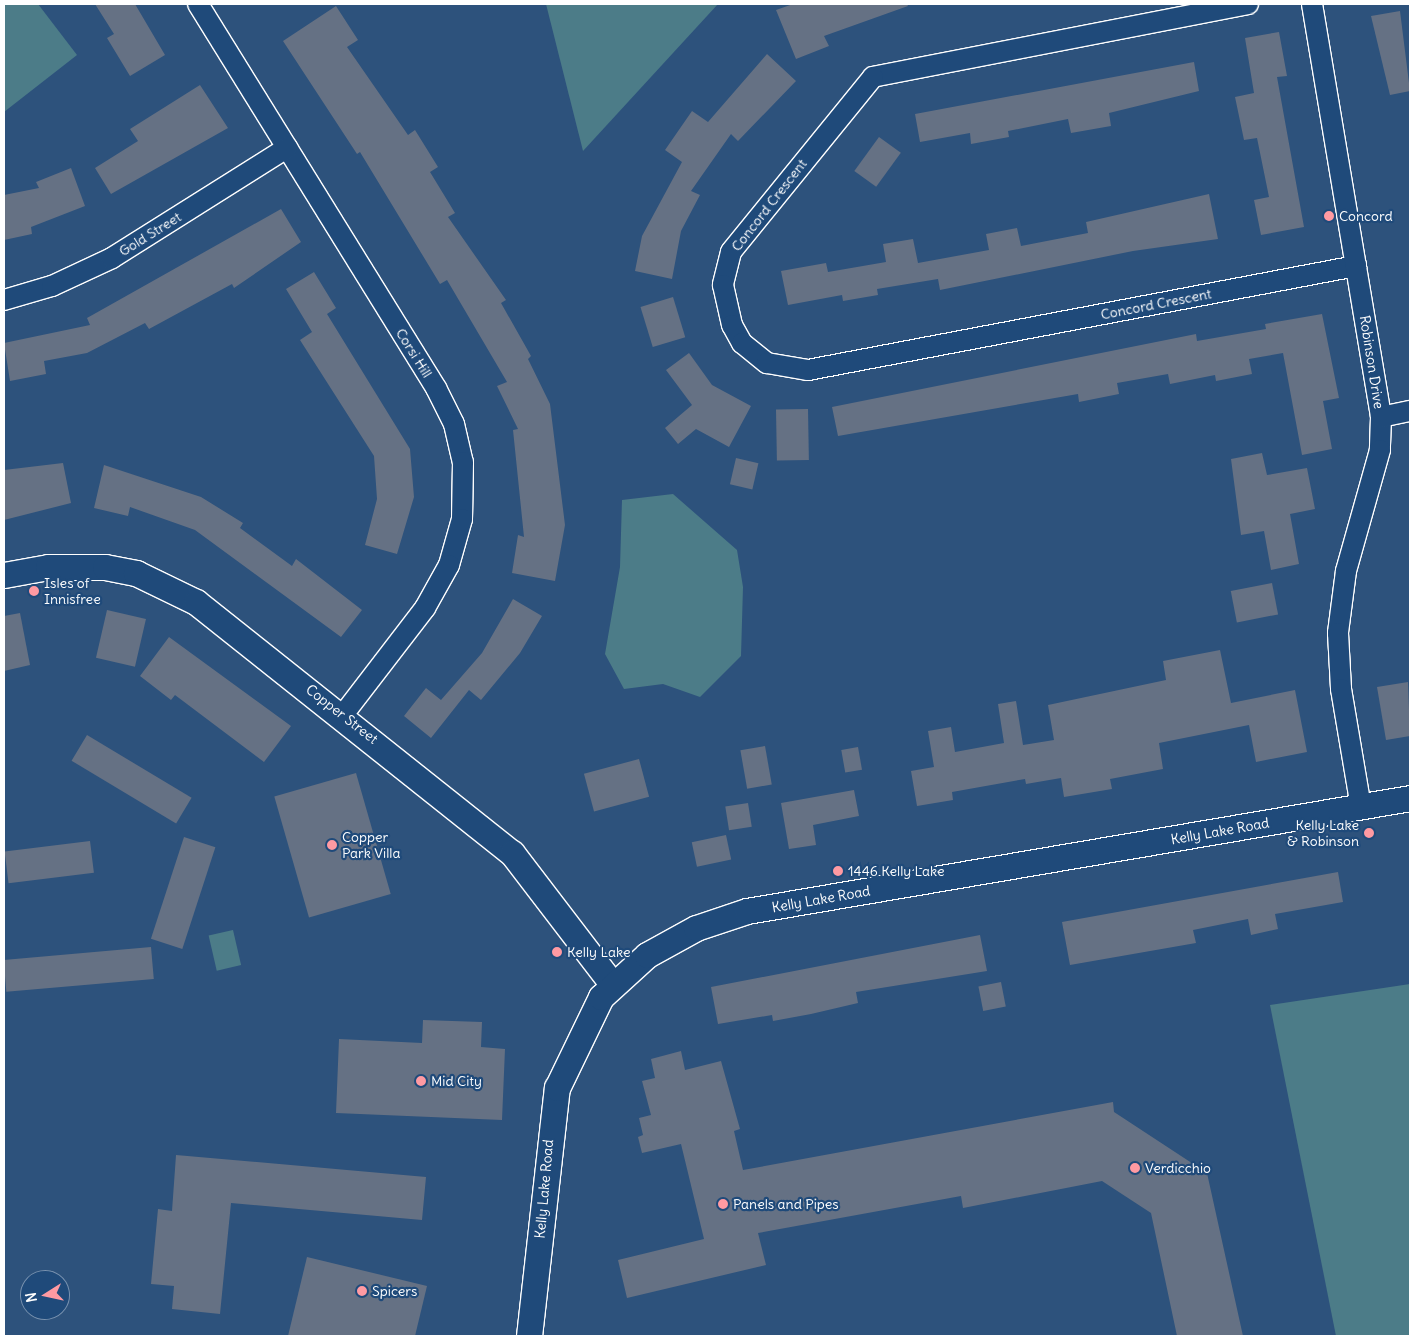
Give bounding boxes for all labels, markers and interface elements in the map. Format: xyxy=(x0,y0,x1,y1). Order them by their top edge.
street label: Concord Crescent xyxy=(728,156,810,254)
street label: Gold Street xyxy=(116,208,184,260)
place label: Concord xyxy=(1339,208,1393,224)
marker: Concord xyxy=(1323,210,1335,222)
street label: Concord Crescent xyxy=(1099,285,1213,323)
street label: Robinson Drive xyxy=(1356,314,1388,410)
street label: Corsi Hill xyxy=(392,325,436,381)
place label: Isles of Innisfree xyxy=(44,575,101,608)
marker: Isles of Innisfree xyxy=(28,585,40,597)
street label: Copper Street xyxy=(303,681,381,747)
street label: Kelly Lake Road xyxy=(1169,814,1271,848)
place label: Kelly Lake & Robinson xyxy=(1287,817,1359,850)
marker: Kelly Lake & Robinson xyxy=(1363,827,1375,839)
place label: Copper Park Villa xyxy=(342,829,400,862)
marker: Copper Park Villa xyxy=(326,839,338,851)
place label: 1446 Kelly Lake xyxy=(848,863,945,879)
marker: 1446 Kelly Lake xyxy=(832,865,844,877)
street label: Kelly Lake Road xyxy=(770,882,872,916)
place label: Kelly Lake xyxy=(567,944,630,960)
marker: Kelly Lake xyxy=(551,946,563,958)
place label: Mid City xyxy=(431,1073,482,1089)
marker: Mid City xyxy=(415,1075,427,1087)
street label: Kelly Lake Road xyxy=(531,1139,557,1239)
place label: Verdicchio xyxy=(1145,1160,1211,1176)
marker: Verdicchio xyxy=(1129,1162,1141,1174)
place label: Panels and Pipes xyxy=(733,1196,839,1212)
marker: Panels and Pipes xyxy=(717,1198,729,1210)
north arrow xyxy=(20,1270,70,1320)
place label: Spicers xyxy=(372,1283,417,1299)
marker: Spicers xyxy=(356,1285,368,1297)
text: N xyxy=(22,1291,41,1304)

